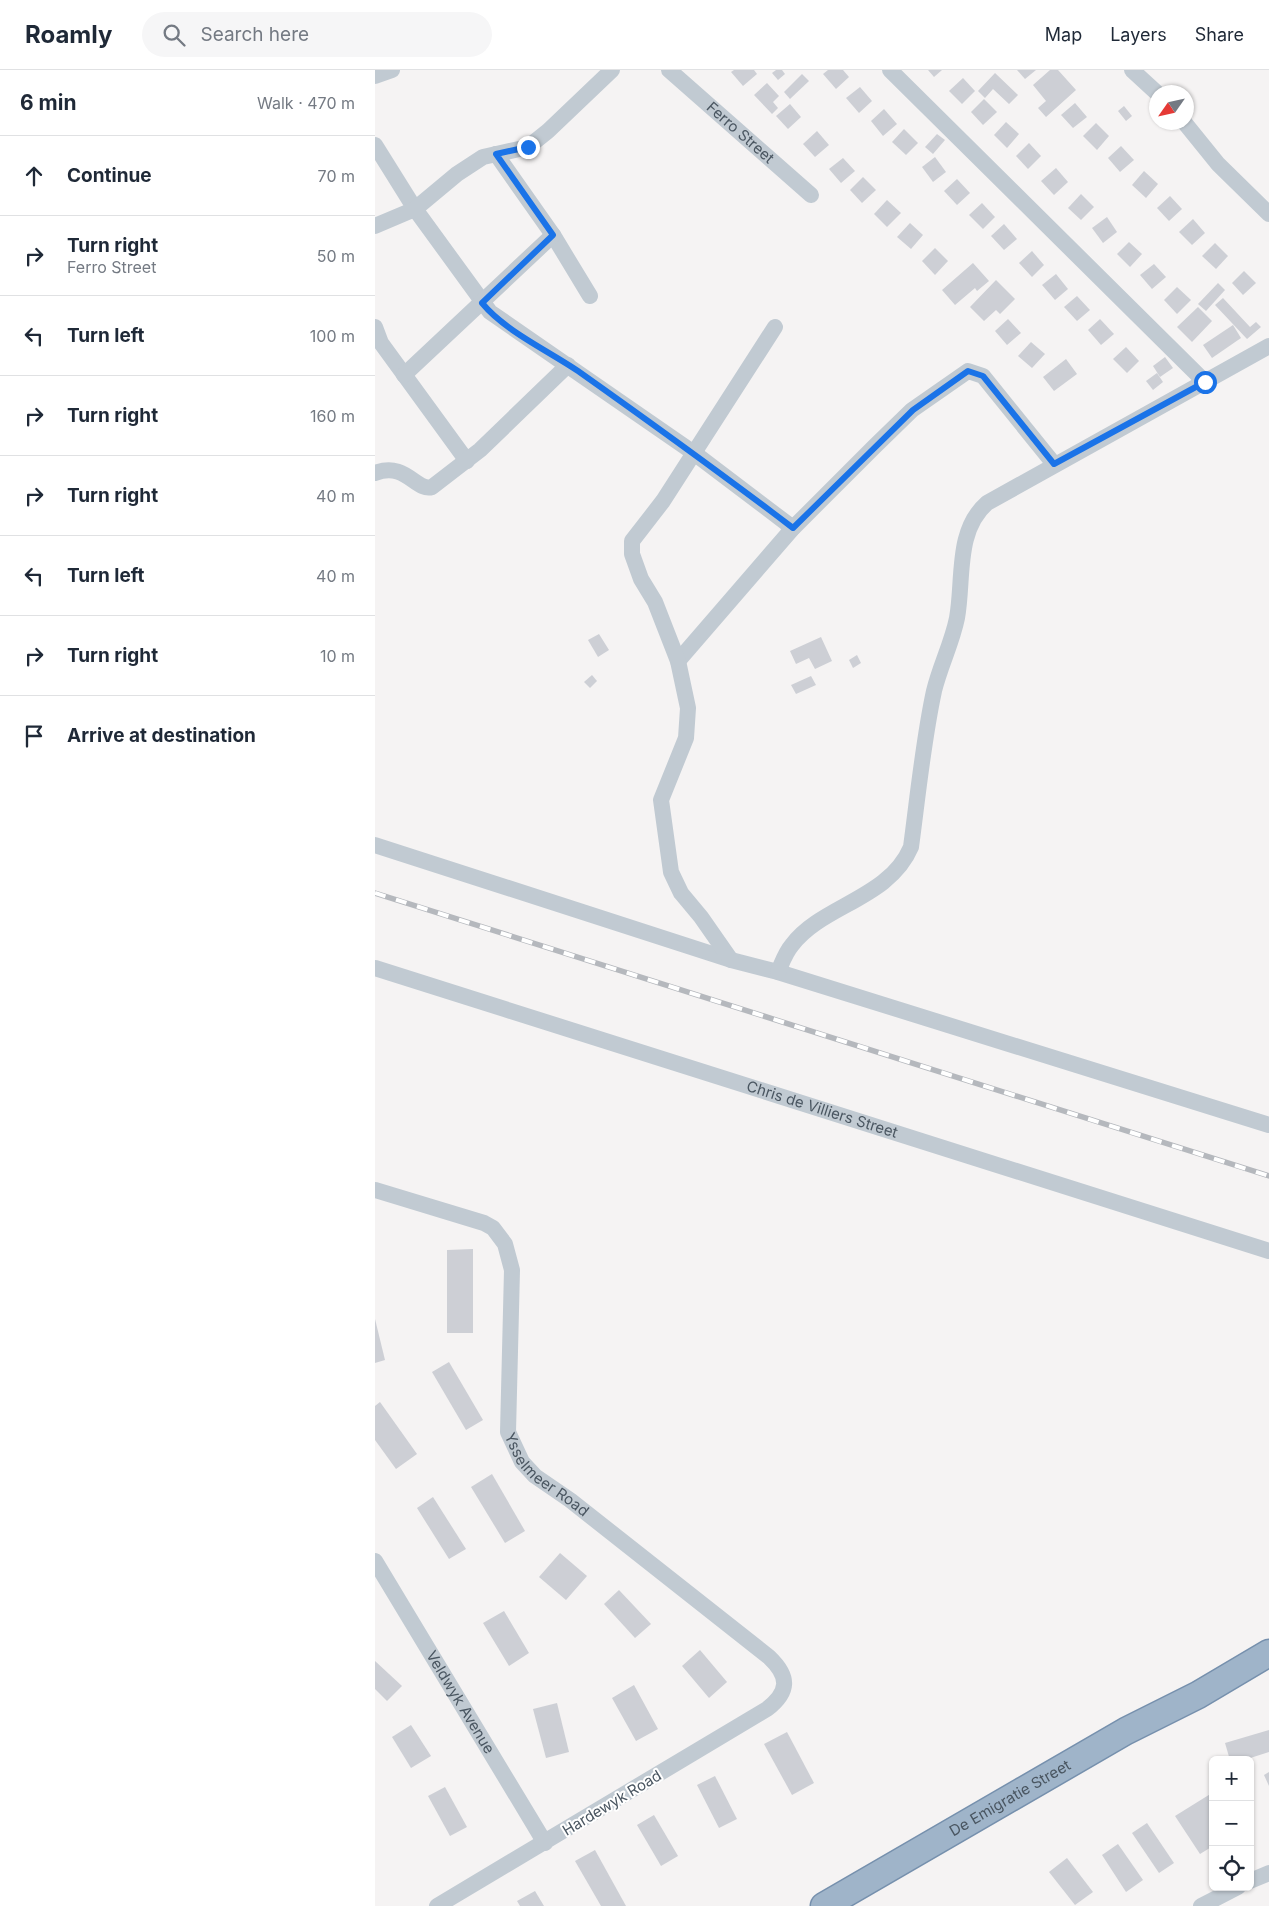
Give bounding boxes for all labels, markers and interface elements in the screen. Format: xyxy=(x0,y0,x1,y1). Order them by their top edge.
search box xyxy=(142,12,492,57)
text: Roamly xyxy=(25,20,112,49)
icon: search xyxy=(160,21,188,49)
text: Search here xyxy=(200,23,309,46)
text: Map xyxy=(1045,24,1082,45)
text: Layers xyxy=(1110,24,1167,45)
text: Share xyxy=(1195,24,1244,45)
north arrow xyxy=(1149,85,1194,130)
text: 6 min xyxy=(20,90,77,115)
text: Walk · 470 m xyxy=(257,93,355,113)
street label: Ferro Street xyxy=(703,98,778,167)
route end xyxy=(517,136,540,159)
icon: ahead xyxy=(20,162,48,190)
text: Continue xyxy=(67,164,152,187)
text: 70 m xyxy=(318,166,355,186)
text: Turn right xyxy=(67,234,158,257)
icon: right xyxy=(20,242,48,270)
text: 50 m xyxy=(317,246,355,266)
text: Ferro Street xyxy=(67,257,156,277)
icon: left xyxy=(20,322,48,350)
text: Turn left xyxy=(67,324,145,347)
text: 100 m xyxy=(310,326,355,346)
route start xyxy=(1194,371,1217,394)
icon: right xyxy=(20,402,48,430)
text: Turn right xyxy=(67,404,158,427)
text: 160 m xyxy=(310,406,355,426)
icon: right xyxy=(20,482,48,510)
text: Turn right xyxy=(67,484,158,507)
text: 40 m xyxy=(316,486,355,506)
icon: left xyxy=(20,562,48,590)
text: Turn left xyxy=(67,564,145,587)
text: 40 m xyxy=(316,566,355,586)
icon: right xyxy=(20,642,48,670)
text: Turn right xyxy=(67,644,158,667)
text: 10 m xyxy=(320,646,355,666)
icon: arrive xyxy=(20,722,48,750)
text: Arrive at destination xyxy=(67,724,256,747)
street label: Chris de Villiers Street xyxy=(744,1076,900,1142)
street label: Ysselmeer Road xyxy=(501,1429,593,1520)
street label: Veldwyk Avenue xyxy=(422,1647,499,1757)
street label: De Emigratie Street xyxy=(946,1755,1074,1840)
map controls xyxy=(1209,1756,1254,1891)
button: + xyxy=(1209,1756,1254,1801)
street label: Hardewyk Road xyxy=(559,1766,665,1840)
button: − xyxy=(1209,1801,1254,1846)
button: locate xyxy=(1209,1846,1254,1891)

